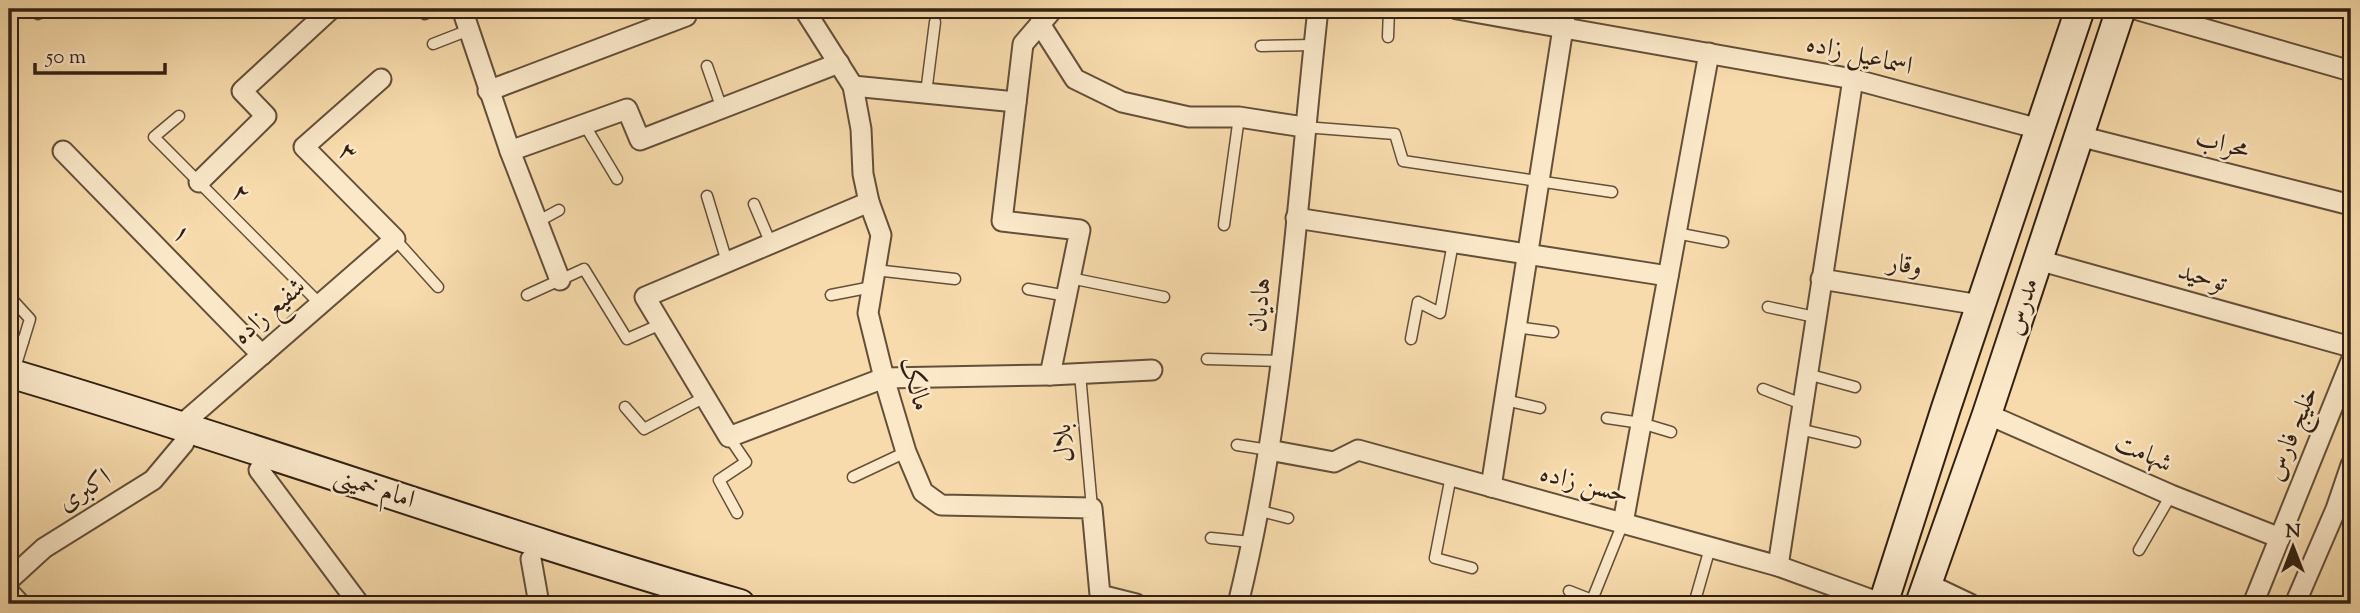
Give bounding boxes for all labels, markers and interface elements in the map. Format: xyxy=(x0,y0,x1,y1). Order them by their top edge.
street label: اسماعیل زاده xyxy=(1802,26,1916,86)
scale bar xyxy=(35,32,164,76)
text: 50 m xyxy=(45,43,86,73)
street label: محراب xyxy=(2191,120,2253,170)
street label: ۳ xyxy=(329,135,365,171)
street label: ۲ xyxy=(222,176,258,212)
street label: ۱ xyxy=(162,216,200,252)
street label: وقار xyxy=(1882,244,1925,287)
street label: توحید xyxy=(2173,253,2232,303)
street label: شفیع زاده xyxy=(225,270,317,357)
street label: مدرس xyxy=(1996,273,2050,341)
street label: هادیان xyxy=(1240,276,1282,334)
street label: مالک xyxy=(889,353,939,415)
street label: خلیج فارس xyxy=(2257,381,2332,488)
street label: بلال xyxy=(1045,422,1085,464)
street label: شهامت xyxy=(2108,425,2178,483)
street label: حسن زاده xyxy=(1535,455,1633,515)
street label: امام خمینی xyxy=(328,459,419,521)
street label: اکبری xyxy=(51,460,119,522)
north arrow xyxy=(2258,512,2328,582)
text: N xyxy=(2285,519,2301,546)

